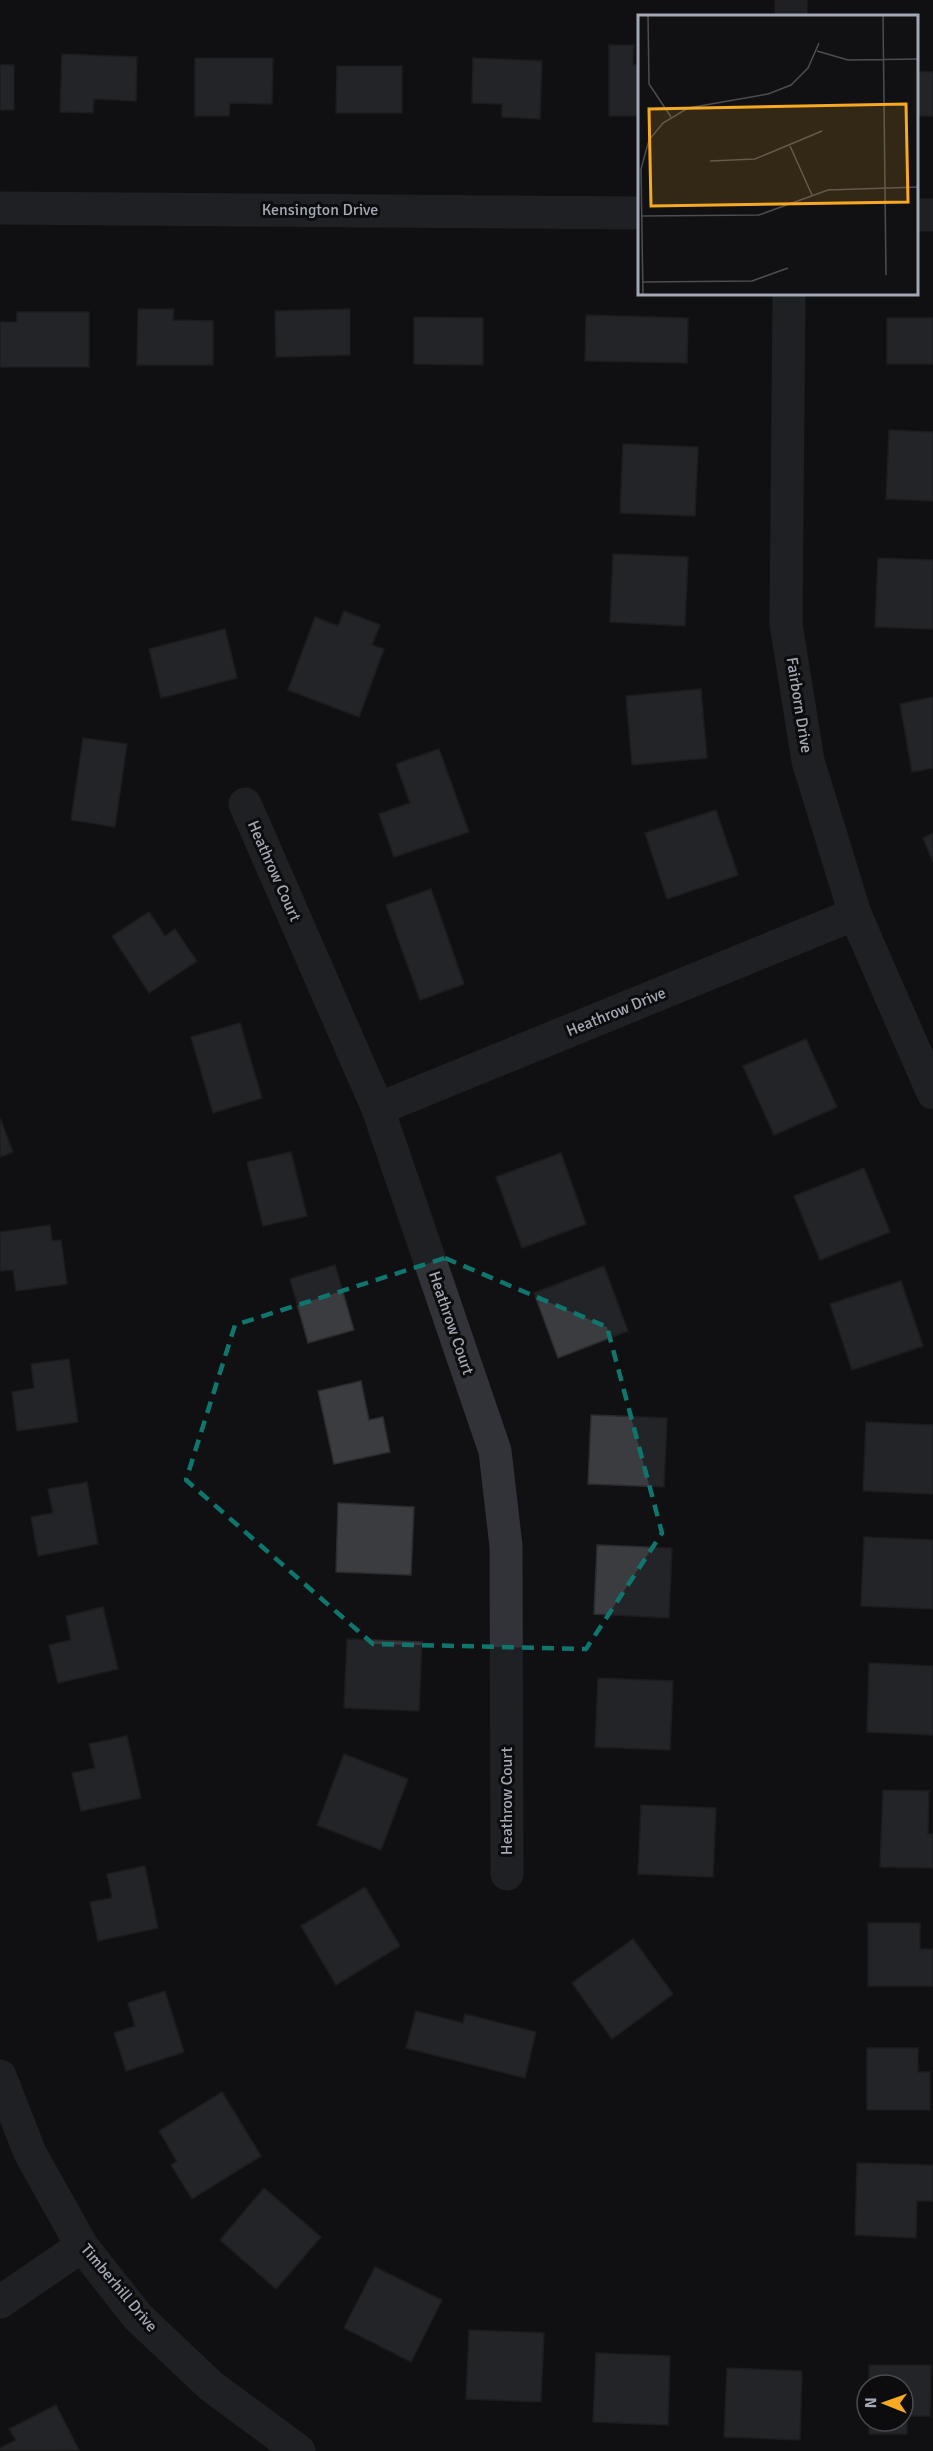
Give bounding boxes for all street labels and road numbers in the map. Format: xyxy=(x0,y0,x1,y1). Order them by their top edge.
street label: Kensington Drive xyxy=(262,200,378,220)
street label: Fairborn Drive xyxy=(782,656,816,754)
street label: Heathrow Court xyxy=(243,817,305,925)
street label: Heathrow Drive xyxy=(563,983,669,1041)
street label: Heathrow Court xyxy=(424,1269,478,1378)
street label: Heathrow Court xyxy=(497,1746,517,1855)
street label: Timberhill Drive xyxy=(76,2240,162,2336)

